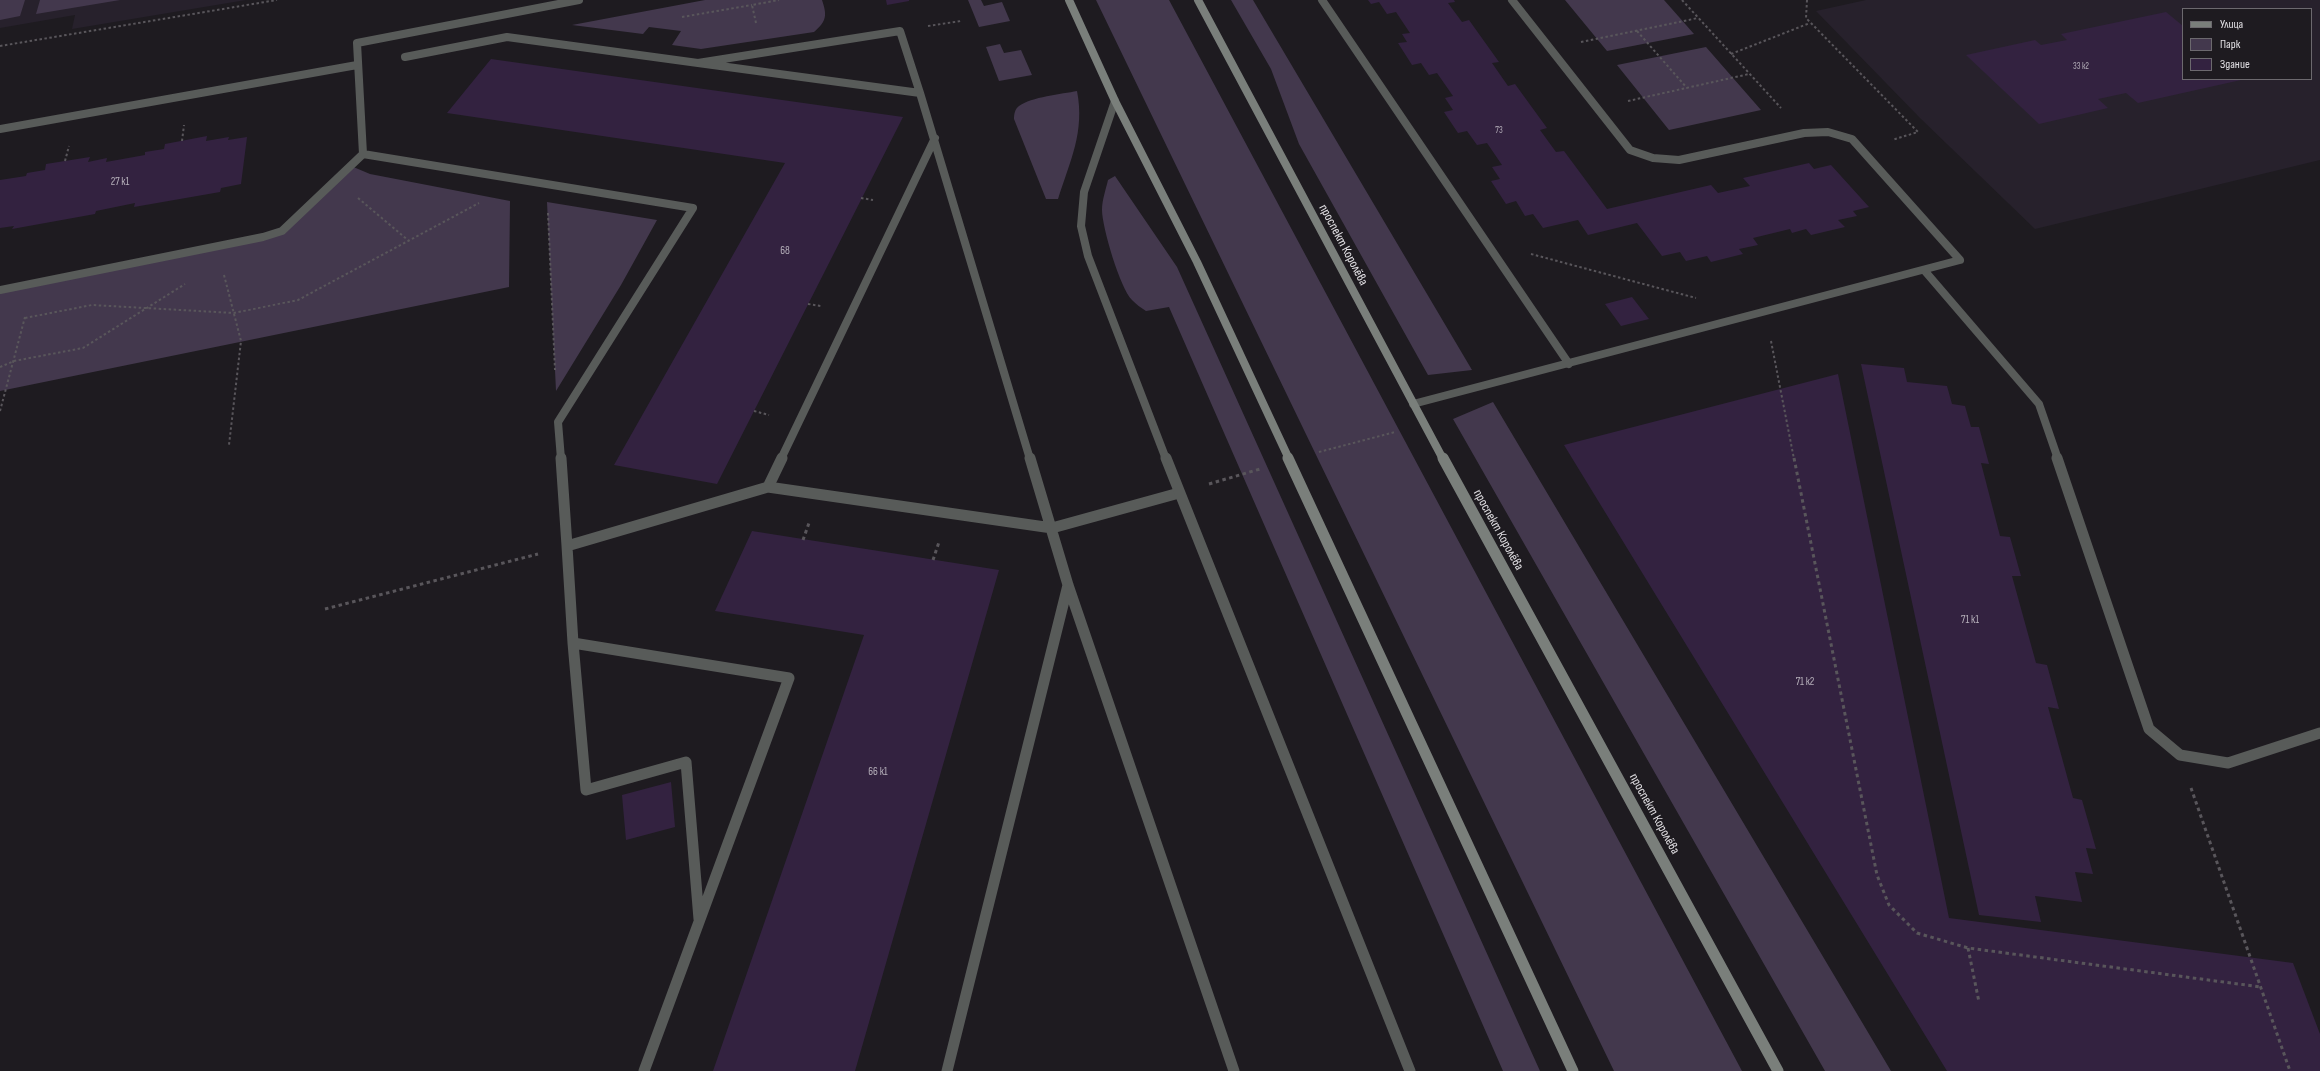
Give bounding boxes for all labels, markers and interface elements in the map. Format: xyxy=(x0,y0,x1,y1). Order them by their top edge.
legend xyxy=(2182,8,2312,80)
text: Улица xyxy=(2220,17,2243,32)
text: Парк xyxy=(2220,37,2240,52)
text: Здание xyxy=(2220,57,2250,72)
house number: 33 к2 xyxy=(2073,62,2089,72)
house number: 73 xyxy=(1495,126,1503,136)
house number: 27 к1 xyxy=(111,175,129,189)
street label: проспект Королёва xyxy=(1315,202,1371,288)
house number: 68 xyxy=(780,244,790,258)
street label: проспект Королёва xyxy=(1469,487,1527,573)
house number: 71 к1 xyxy=(1961,613,1979,627)
house number: 71 к2 xyxy=(1796,675,1814,689)
house number: 66 к1 xyxy=(868,765,888,779)
street label: проспект Королёва xyxy=(1625,771,1683,857)

